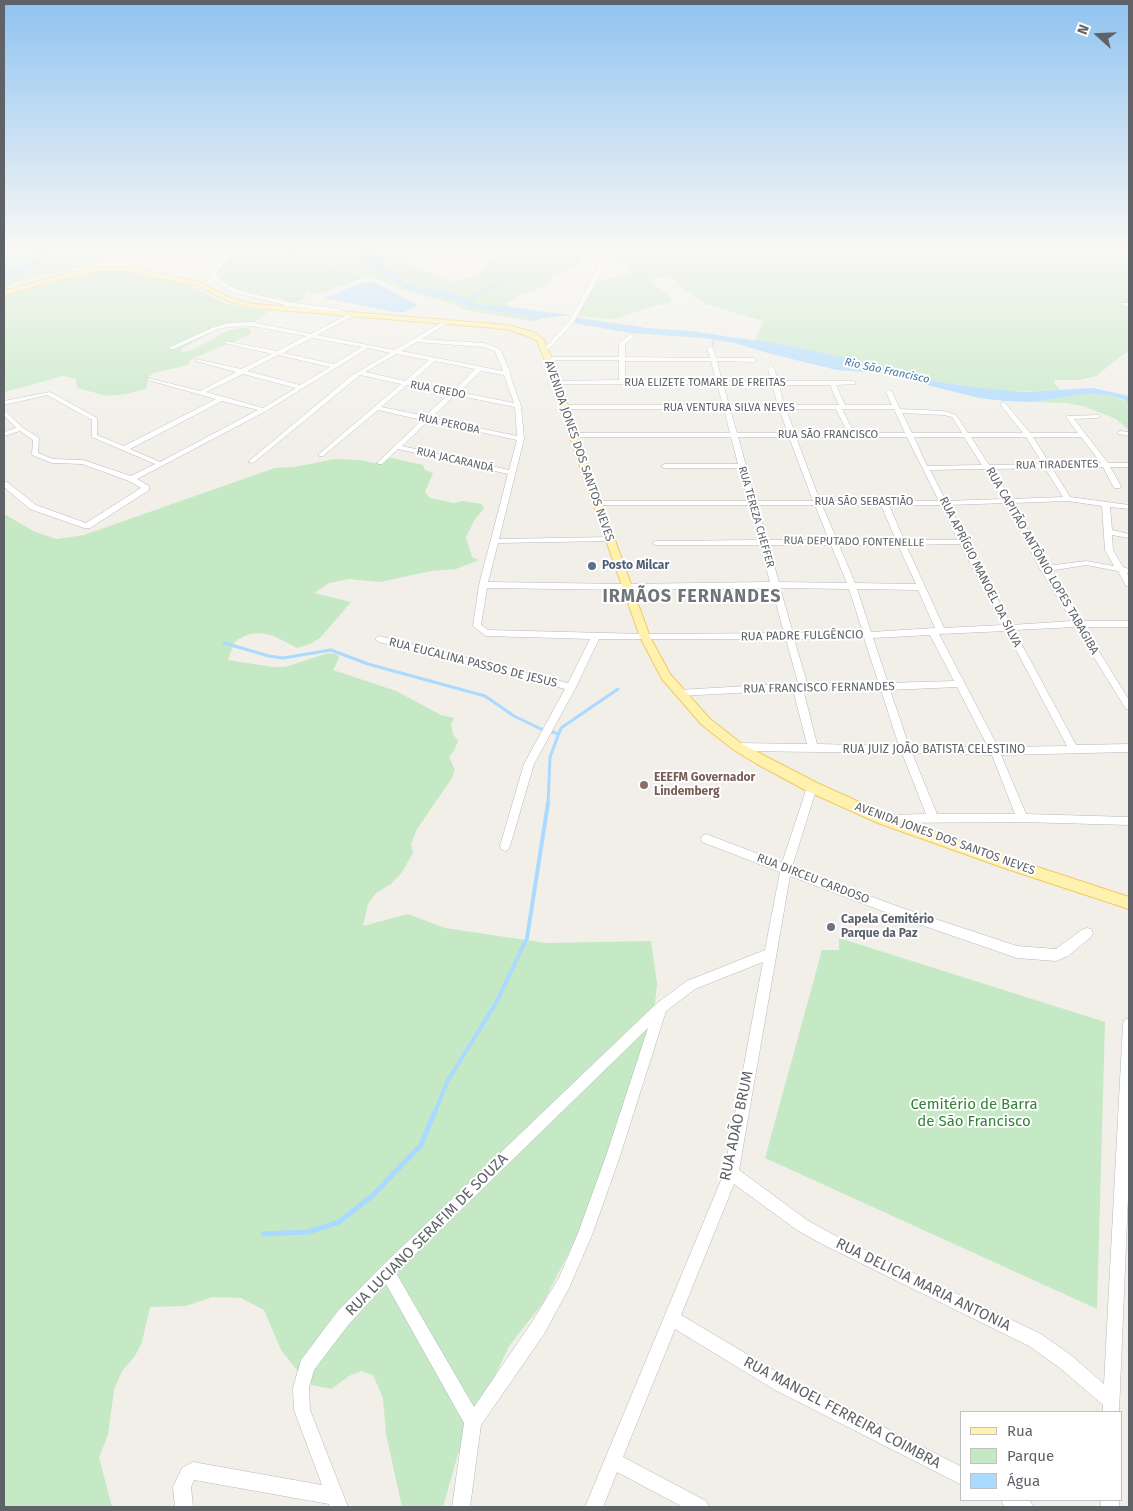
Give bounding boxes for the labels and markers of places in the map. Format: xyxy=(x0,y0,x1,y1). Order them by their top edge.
place label: Posto Milcar xyxy=(602,559,669,573)
marker: Posto Milcar xyxy=(586,560,598,572)
place label: EEEFM Governador Lindemberg xyxy=(654,771,755,799)
marker: EEEFM Governador Lindemberg xyxy=(638,779,650,791)
place label: Capela Cemitério Parque da Paz xyxy=(841,913,934,941)
marker: Capela Cemitério Parque da Paz xyxy=(825,921,837,933)

